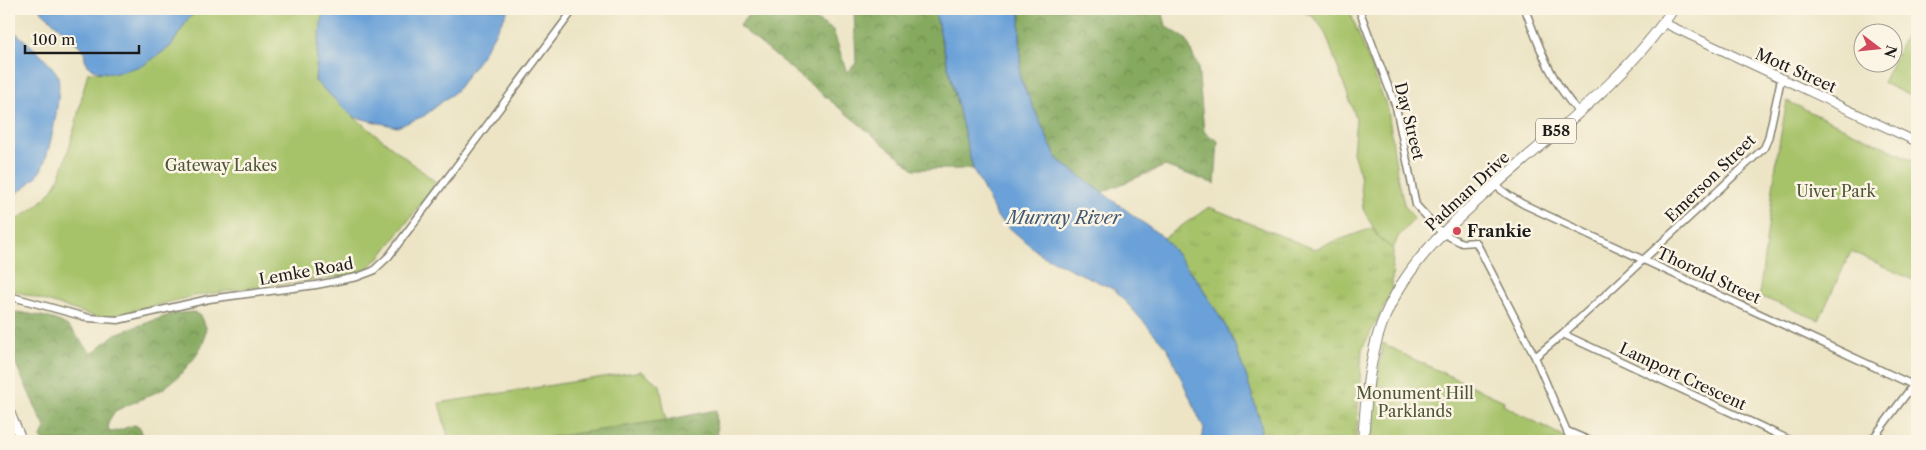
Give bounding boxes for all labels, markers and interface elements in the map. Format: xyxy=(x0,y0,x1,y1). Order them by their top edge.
scale bar xyxy=(25,22,139,54)
north arrow xyxy=(1854,22,1904,72)
text: 100 m xyxy=(32,30,75,49)
street label: Mott Street xyxy=(1752,43,1840,97)
text: N xyxy=(1880,43,1901,60)
street label: Day Street xyxy=(1391,80,1429,162)
road number: B58 xyxy=(1536,118,1576,144)
street label: Emerson Street xyxy=(1661,130,1760,226)
street label: Padman Drive xyxy=(1421,147,1513,235)
park label: Gateway Lakes xyxy=(165,155,277,175)
park label: Uiver Park xyxy=(1796,181,1877,201)
water label: Murray River xyxy=(1005,207,1123,229)
place label: Frankie xyxy=(1467,221,1532,241)
marker: Frankie xyxy=(1451,225,1463,237)
street label: Thorold Street xyxy=(1654,242,1764,308)
street label: Lemke Road xyxy=(257,253,355,289)
street label: Lamport Crescent xyxy=(1616,338,1750,414)
park label: Monument Hill Parklands xyxy=(1356,383,1474,421)

